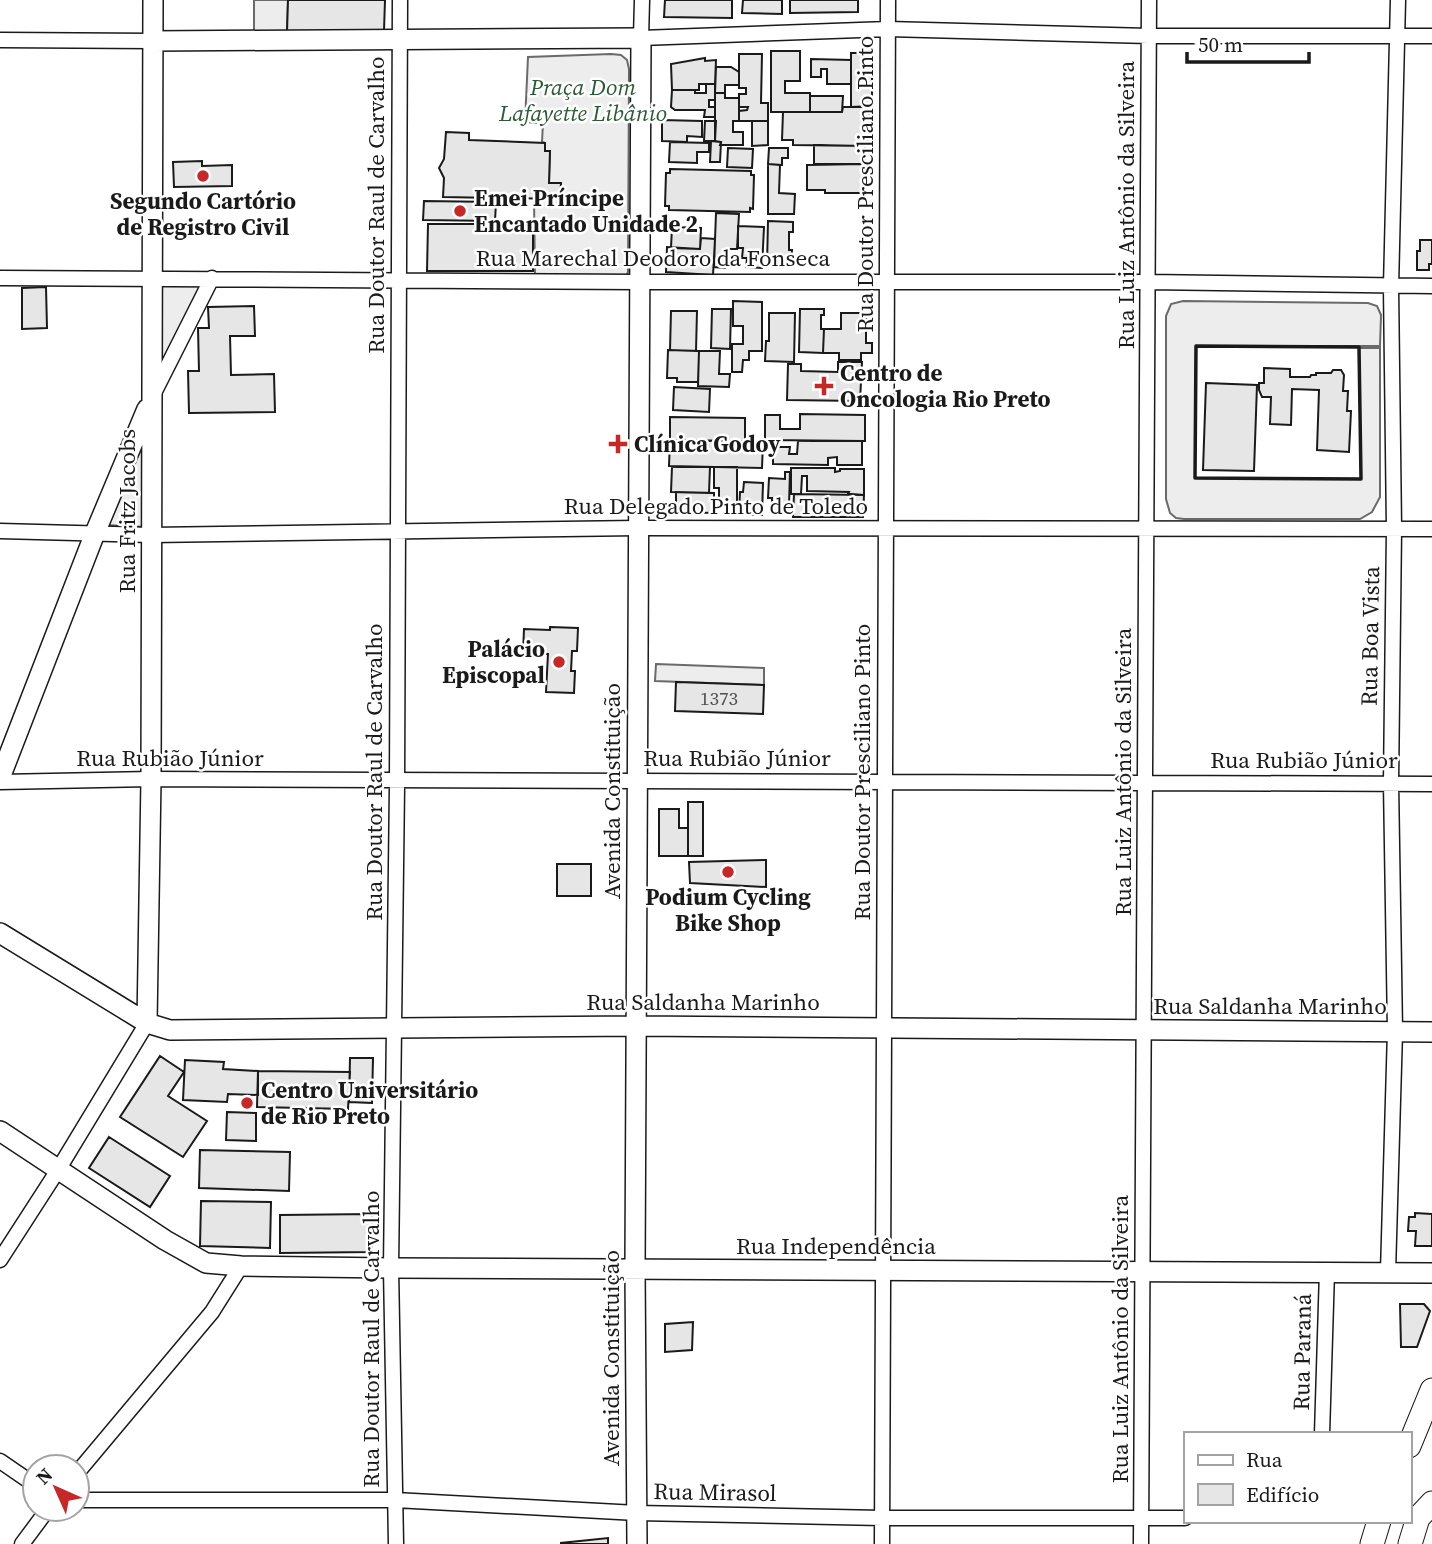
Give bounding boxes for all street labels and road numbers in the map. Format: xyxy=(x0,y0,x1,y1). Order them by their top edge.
street label: Rua Doutor Presciliano Pinto xyxy=(849,36,881,332)
street label: Rua Doutor Raul de Carvalho xyxy=(360,56,392,354)
street label: Rua Luiz Antônio da Silveira xyxy=(1110,60,1142,349)
street label: Rua Marechal Deodoro da Fonseca xyxy=(476,242,830,274)
street label: Rua Fritz Jacobs xyxy=(111,429,143,593)
street label: Rua Delegado Pinto de Toledo xyxy=(564,490,868,522)
street label: Rua Boa Vista xyxy=(1353,566,1387,706)
street label: Rua Doutor Raul de Carvalho xyxy=(358,623,390,921)
street label: Rua Doutor Presciliano Pinto xyxy=(846,624,878,920)
street label: Rua Luiz Antônio da Silveira xyxy=(1107,627,1139,916)
street label: Avenida Constituição xyxy=(596,683,628,899)
street label: Rua Rubião Júnior xyxy=(76,742,264,774)
street label: Rua Rubião Júnior xyxy=(643,742,831,774)
street label: Rua Rubião Júnior xyxy=(1210,744,1398,776)
street label: Rua Saldanha Marinho xyxy=(586,986,820,1018)
street label: Rua Saldanha Marinho xyxy=(1153,990,1387,1022)
street label: Rua Doutor Raul de Carvalho xyxy=(355,1190,387,1488)
street label: Rua Luiz Antônio da Silveira xyxy=(1104,1194,1136,1483)
street label: Rua Independência xyxy=(736,1230,936,1262)
street label: Avenida Constituição xyxy=(595,1250,627,1466)
street label: Rua Paraná xyxy=(1285,1293,1319,1411)
street label: Rua Mirasol xyxy=(653,1475,777,1509)

